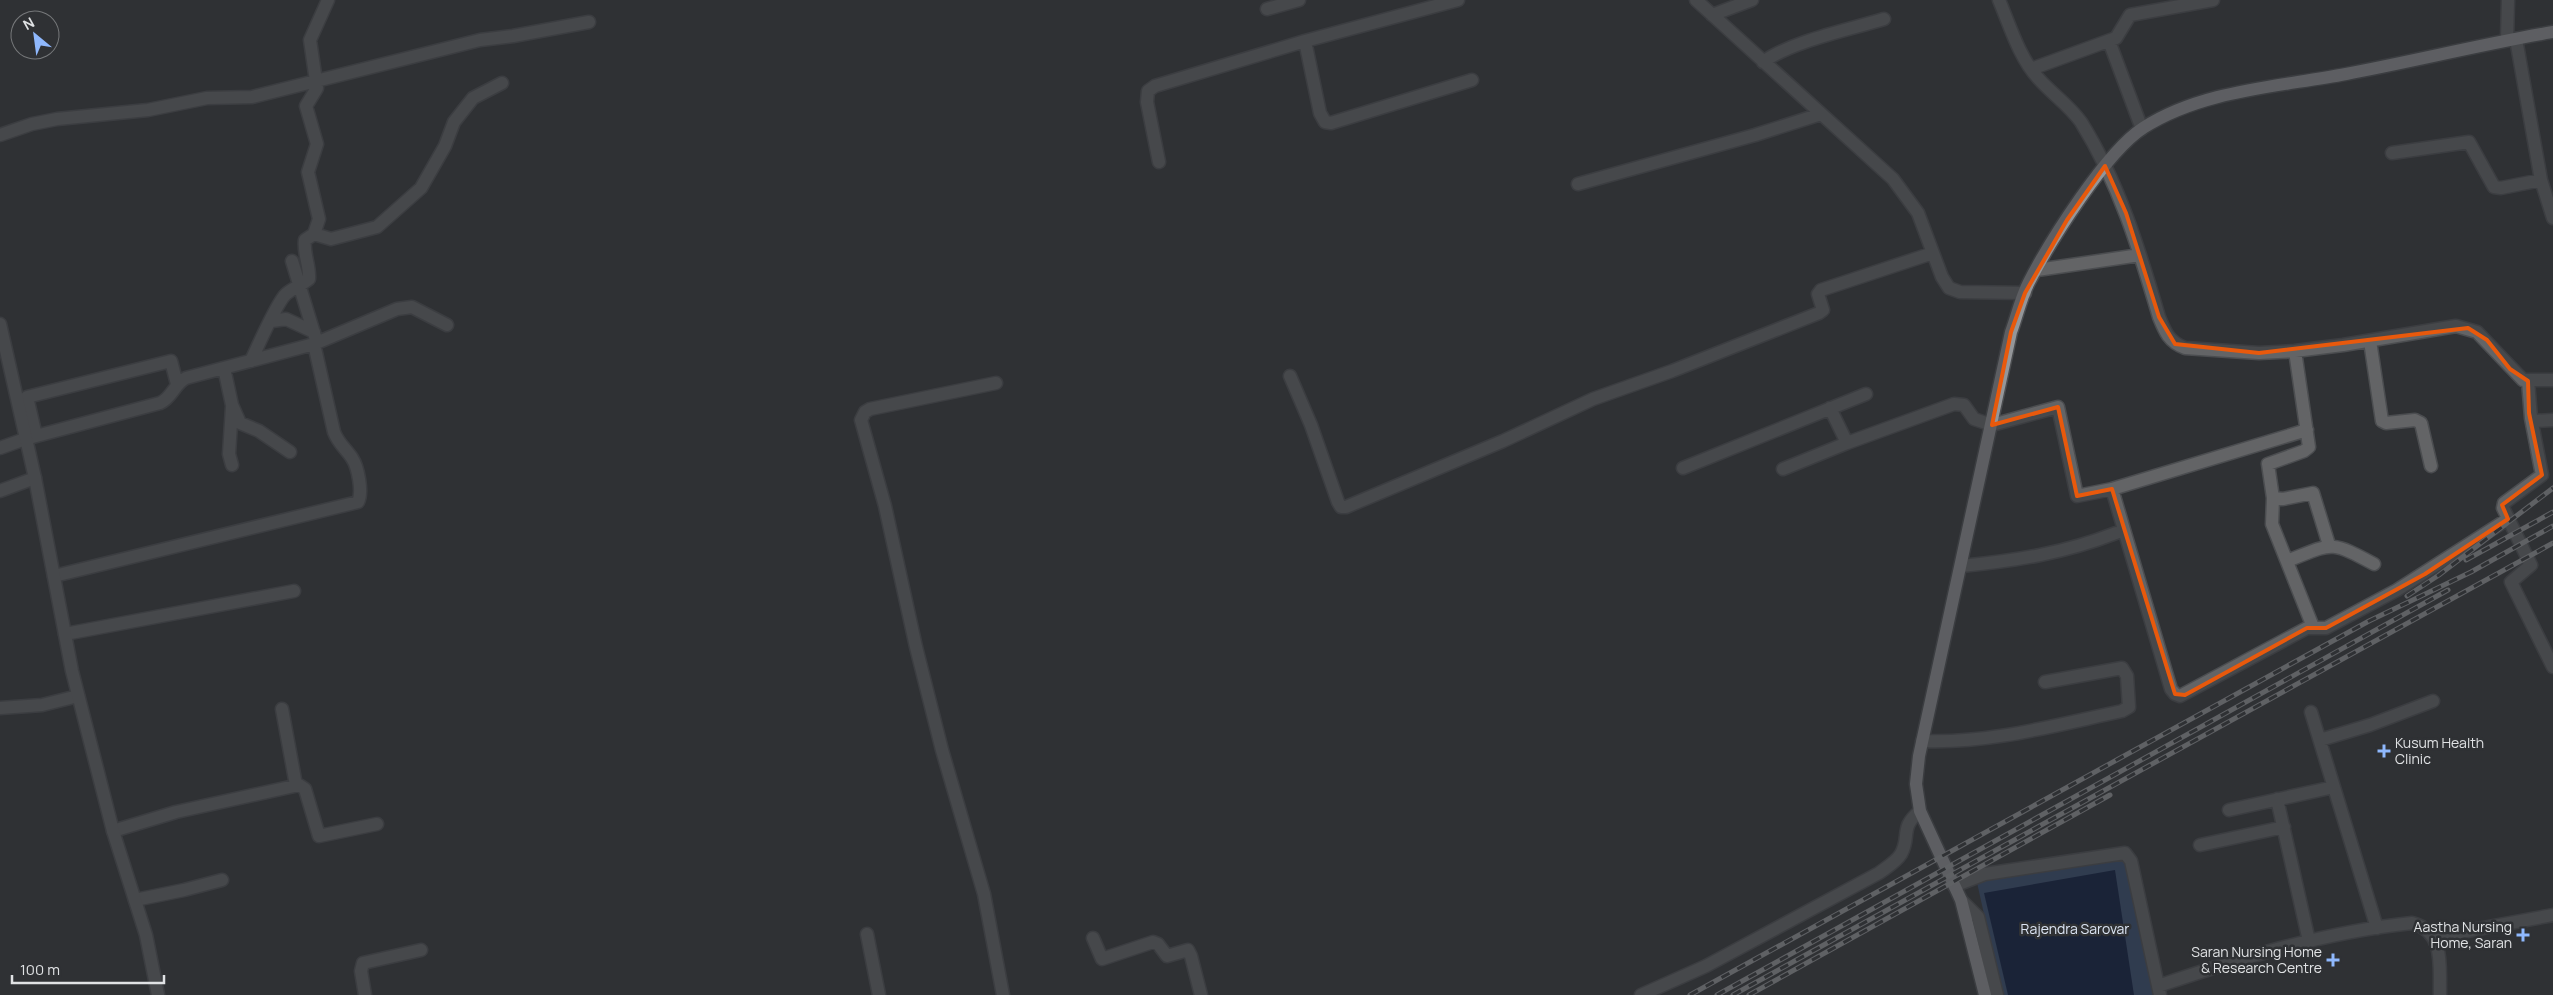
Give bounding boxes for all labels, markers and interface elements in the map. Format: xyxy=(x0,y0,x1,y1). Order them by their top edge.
north arrow xyxy=(10,10,60,60)
text: N xyxy=(19,12,37,34)
place label: Kusum Health Clinic xyxy=(2395,733,2484,768)
marker: Kusum Health Clinic xyxy=(2377,744,2391,758)
place label: Aastha Nursing Home, Saran xyxy=(2414,917,2512,952)
park label: Rajendra Sarovar xyxy=(2021,919,2129,938)
marker: Aastha Nursing Home, Saran xyxy=(2516,928,2530,942)
place label: Saran Nursing Home & Research Centre xyxy=(2191,942,2322,977)
scale bar xyxy=(12,952,165,984)
marker: Saran Nursing Home & Research Centre xyxy=(2326,953,2340,967)
text: 100 m xyxy=(20,959,60,980)

